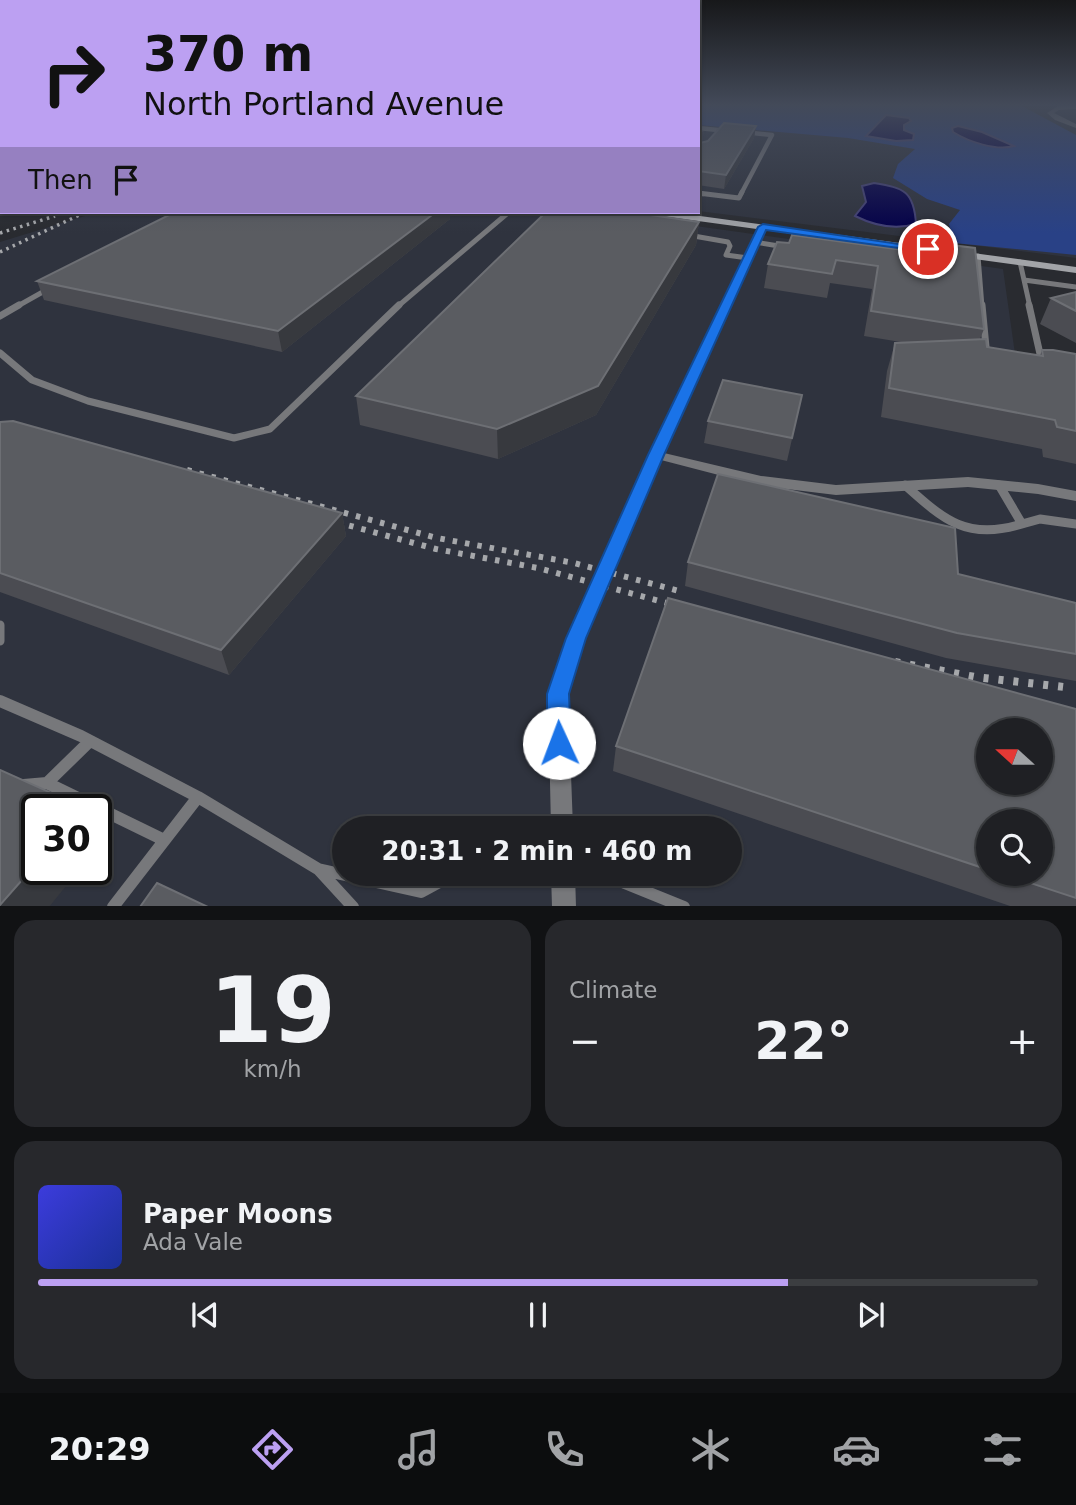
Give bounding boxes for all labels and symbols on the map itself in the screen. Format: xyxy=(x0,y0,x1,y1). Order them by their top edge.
pin xyxy=(898,219,958,279)
position arrow xyxy=(522,706,596,780)
north arrow xyxy=(976,718,1054,794)
speed limit sign: 30 xyxy=(21,794,112,885)

